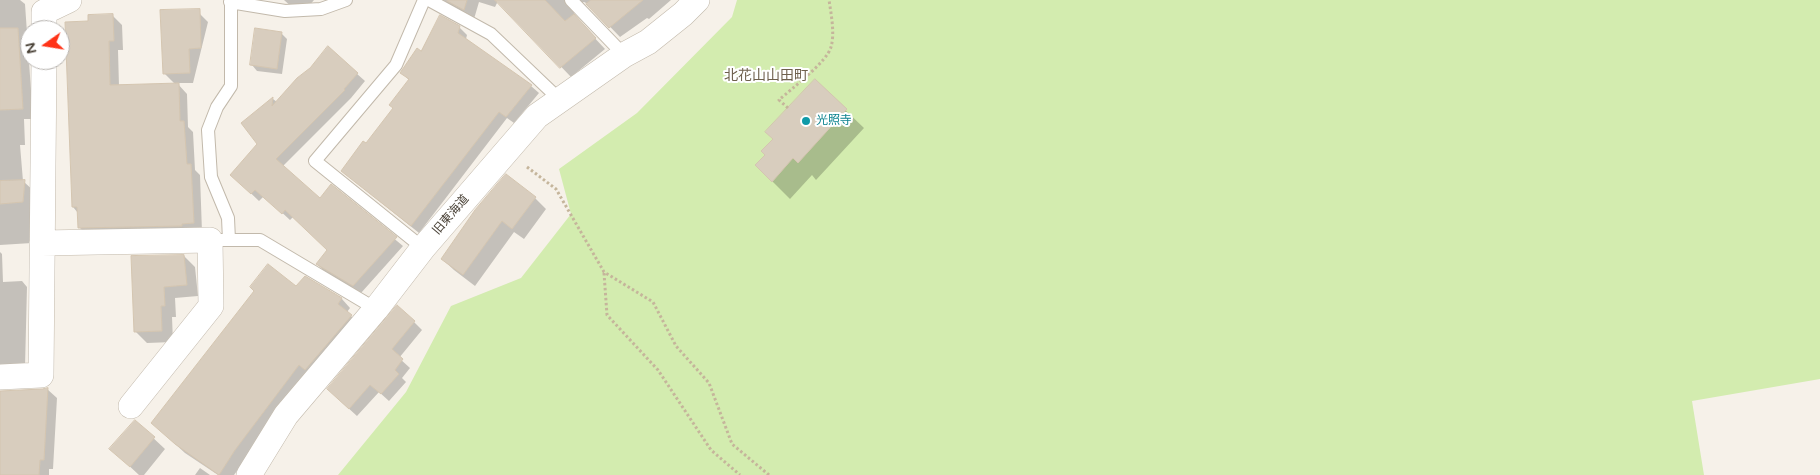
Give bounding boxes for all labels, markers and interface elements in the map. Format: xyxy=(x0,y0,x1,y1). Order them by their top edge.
north arrow xyxy=(20,20,70,70)
text: N xyxy=(21,41,40,56)
district label: 北花山山田町 xyxy=(724,68,808,84)
place label: 光照寺 xyxy=(816,114,852,128)
marker: 光照寺 xyxy=(800,115,812,127)
street label: 旧東海道 xyxy=(430,192,472,238)

